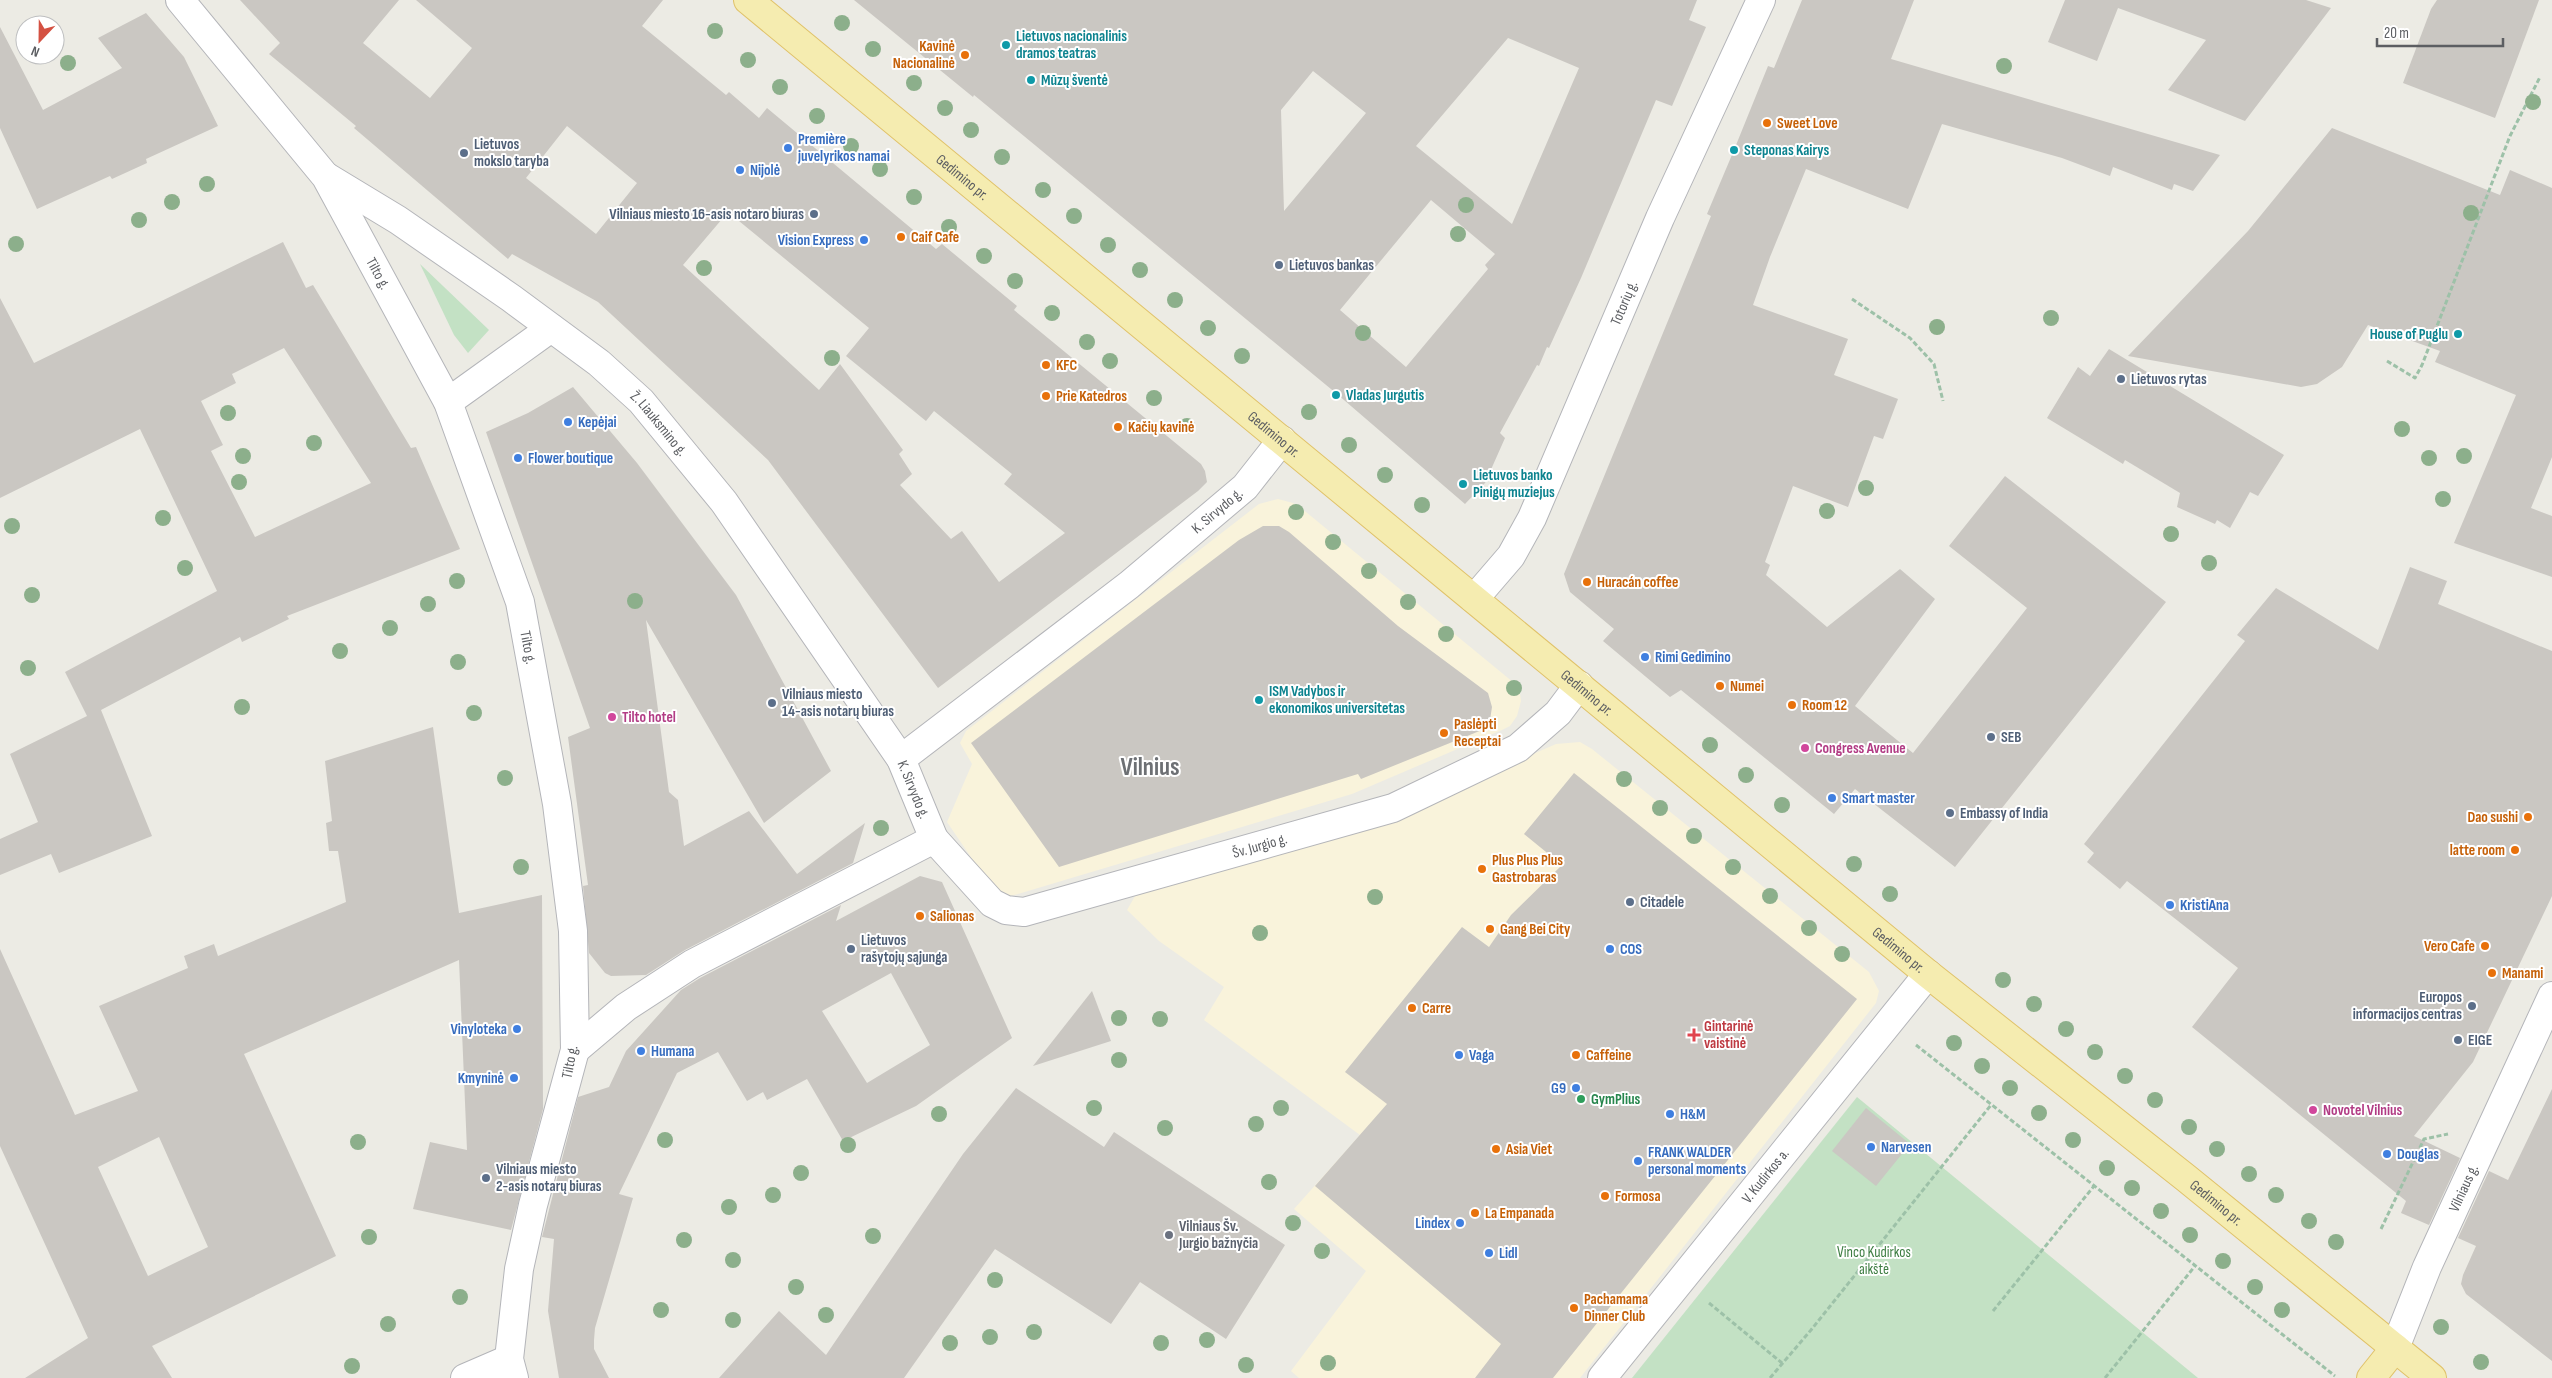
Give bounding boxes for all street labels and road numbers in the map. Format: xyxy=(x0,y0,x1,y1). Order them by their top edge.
street label: Gedimino pr. xyxy=(932,150,993,204)
street label: Tilto g. xyxy=(362,254,395,293)
street label: Totorių g. xyxy=(1606,278,1642,328)
street label: Ž. Liauksmino g. xyxy=(627,387,692,460)
street label: Gedimino pr. xyxy=(1244,407,1304,461)
street label: K. Sirvydo g. xyxy=(1188,484,1247,538)
street label: Tilto g. xyxy=(516,629,541,666)
street label: Gedimino pr. xyxy=(1557,665,1617,720)
street label: K. Sirvydo g. xyxy=(893,758,934,821)
street label: Šv. Jurgio g. xyxy=(1230,829,1289,862)
street label: Gedimino pr. xyxy=(1868,923,1929,977)
street label: Tilto g. xyxy=(557,1044,583,1080)
street label: V. Kudirkos a. xyxy=(1737,1144,1793,1207)
street label: Vilniaus g. xyxy=(2444,1161,2483,1215)
street label: Gedimino pr. xyxy=(2186,1176,2247,1230)

